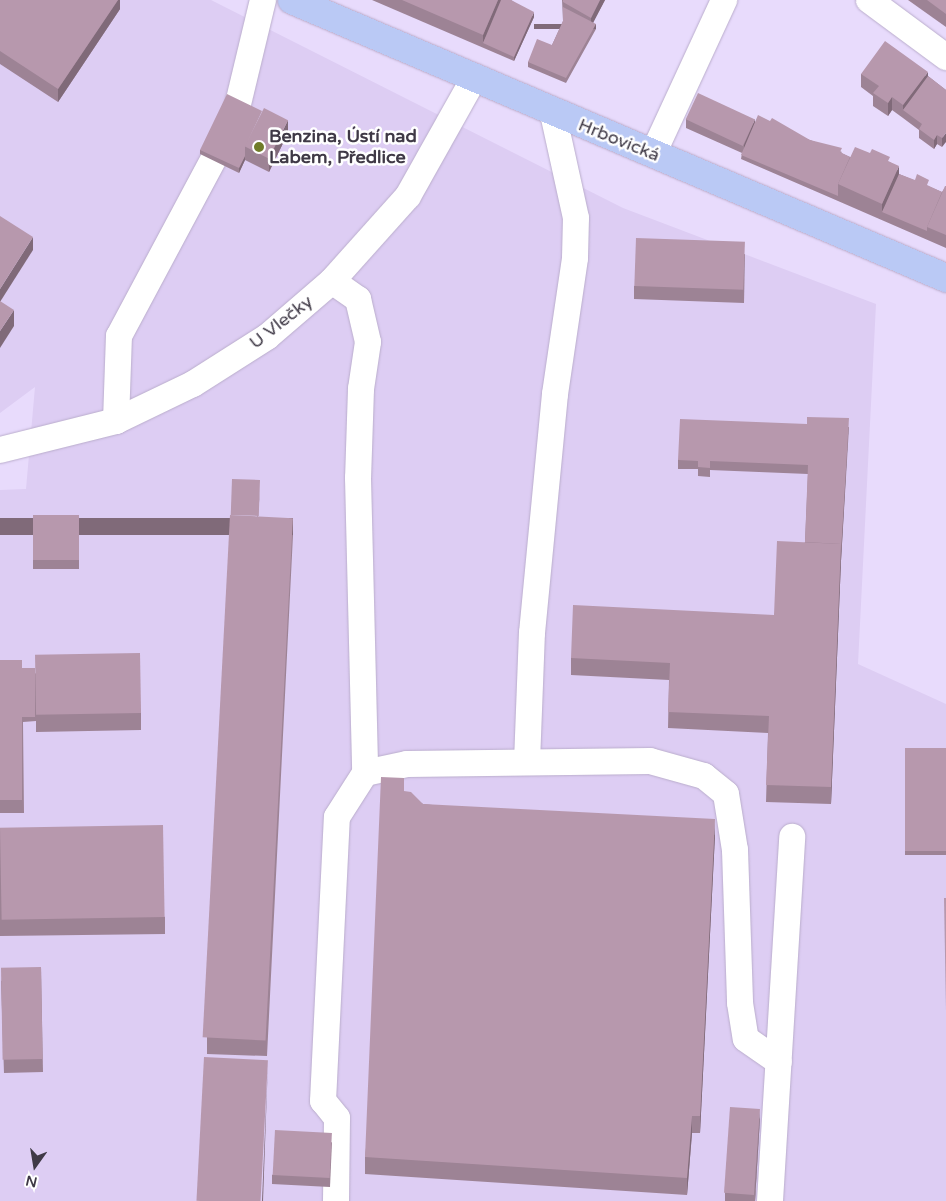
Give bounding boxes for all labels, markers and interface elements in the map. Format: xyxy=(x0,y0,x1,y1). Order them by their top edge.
street label: Hrbovická xyxy=(575,114,663,166)
place label: Benzina, Ústí nad Labem, Předlice xyxy=(269,126,417,168)
marker: Benzina, Ústí nad Labem, Předlice xyxy=(253,141,265,153)
street label: U Vlečky xyxy=(245,291,317,353)
north arrow xyxy=(10,1141,60,1191)
text: N xyxy=(24,1172,39,1191)

